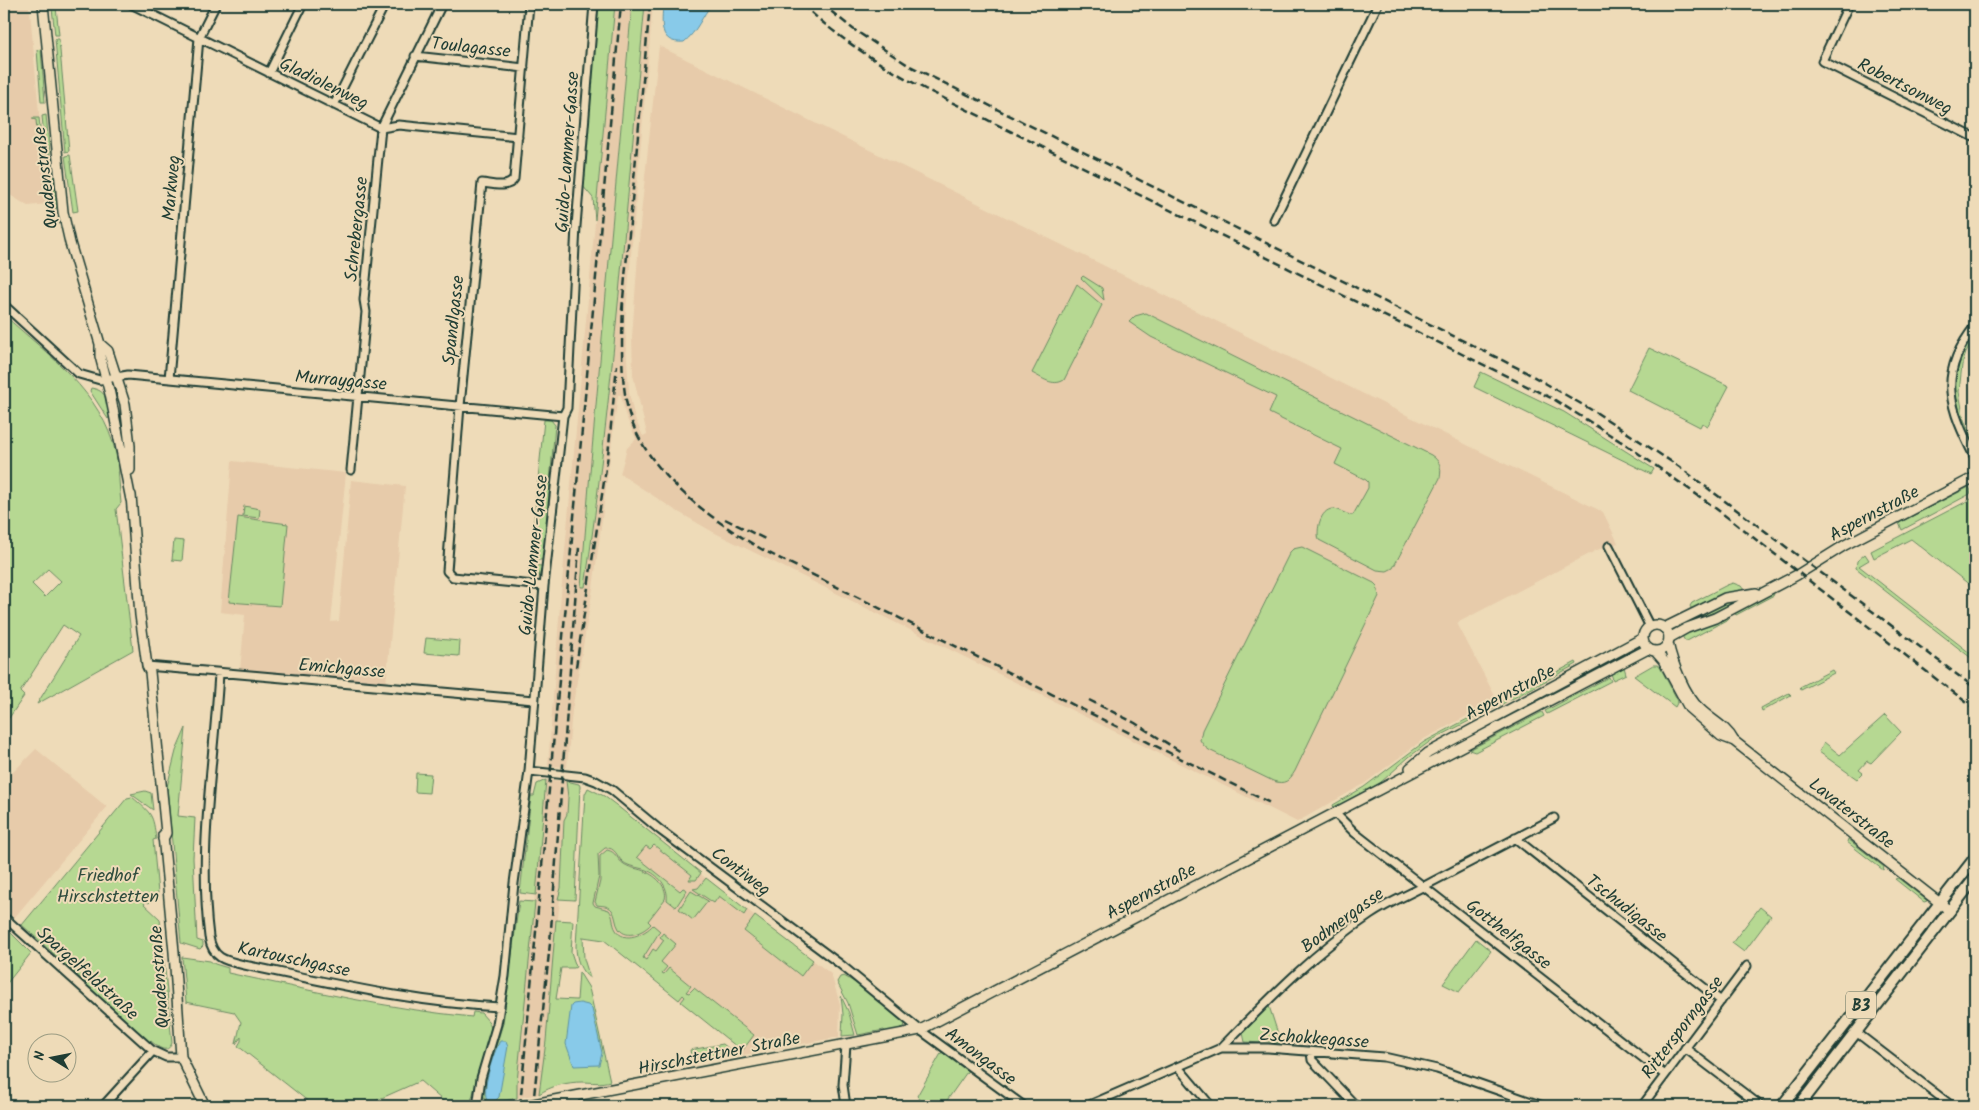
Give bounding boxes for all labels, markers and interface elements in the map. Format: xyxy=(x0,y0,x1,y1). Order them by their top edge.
street label: Toulagasse xyxy=(430,30,512,67)
street label: Gladiolenweg xyxy=(274,50,373,118)
street label: Robertsonweg xyxy=(1852,51,1957,124)
street label: Guido-Lammer-Gasse xyxy=(548,71,589,234)
street label: Quadenstraße xyxy=(26,125,67,231)
street label: Markweg xyxy=(155,154,190,222)
street label: Schrebergasse xyxy=(338,175,377,283)
street label: Spandlgasse xyxy=(435,274,474,366)
street label: Murraygasse xyxy=(294,363,388,400)
street label: Guido-Lammer-Gasse xyxy=(512,473,557,637)
street label: Aspernstraße xyxy=(1824,478,1925,550)
street label: Emichgasse xyxy=(297,651,387,688)
street label: Aspernstraße xyxy=(1460,657,1561,729)
street label: Lavaterstraße xyxy=(1802,771,1901,857)
street label: Contiweg xyxy=(704,840,776,904)
street label: Aspernstraße xyxy=(1101,856,1202,928)
park label: Friedhof Hirschstetten xyxy=(57,862,159,912)
street label: Tschudigasse xyxy=(1579,868,1673,951)
street label: Bodmergasse xyxy=(1295,881,1391,962)
street label: Gotthelfgasse xyxy=(1459,892,1557,978)
street label: Spargelfeldstraße xyxy=(29,920,145,1028)
street label: Quadenstraße xyxy=(142,925,179,1029)
street label: Kartouschgasse xyxy=(235,934,353,987)
street label: Rittersporngasse xyxy=(1635,970,1732,1086)
road number: B3 xyxy=(1846,992,1876,1018)
street label: Amongasse xyxy=(938,1021,1022,1094)
street label: Zschokkegasse xyxy=(1258,1021,1370,1058)
street label: Hirschstettner Straße xyxy=(636,1025,803,1084)
north arrow xyxy=(28,1032,78,1082)
text: N xyxy=(29,1049,52,1062)

